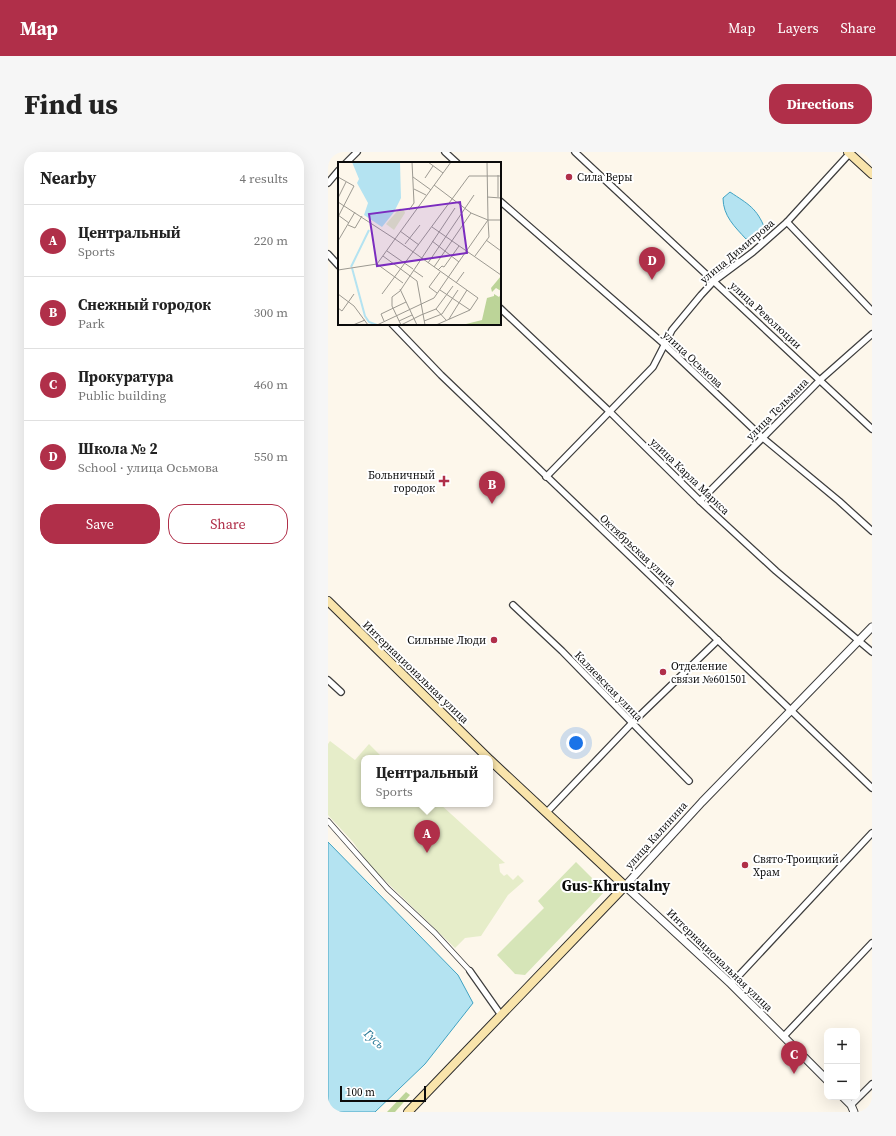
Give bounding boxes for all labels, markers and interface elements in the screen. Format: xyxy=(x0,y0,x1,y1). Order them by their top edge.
text: Map xyxy=(20,15,58,41)
text: Map xyxy=(728,18,755,38)
text: Layers xyxy=(777,18,819,38)
text: Share xyxy=(841,18,876,38)
button: Directions xyxy=(769,84,872,124)
text: Find us xyxy=(24,85,118,123)
inset map xyxy=(338,162,501,325)
text: Nearby xyxy=(40,166,96,190)
text: 4 results xyxy=(240,170,288,187)
place label: Сила Веры xyxy=(577,170,633,185)
marker: Сила Веры xyxy=(564,172,574,182)
street label: улица Димитрова xyxy=(697,216,778,287)
text: Центральный xyxy=(78,222,181,243)
text: A xyxy=(49,232,57,249)
text: 220 m xyxy=(254,232,288,249)
text: Sports xyxy=(78,243,115,260)
pin: D xyxy=(639,247,665,280)
street label: улица Революции xyxy=(727,278,805,353)
text: Снежный городок xyxy=(78,294,211,315)
text: B xyxy=(49,304,57,321)
text: 300 m xyxy=(254,304,288,321)
text: Park xyxy=(78,315,105,332)
street label: улица Осьмова xyxy=(659,327,726,392)
text: Прокуратура xyxy=(78,366,174,387)
street label: улица Тельмана xyxy=(743,375,812,444)
text: C xyxy=(49,376,57,393)
text: 460 m xyxy=(254,376,288,393)
text: Public building xyxy=(78,387,166,404)
street label: улица Карла Маркса xyxy=(647,434,733,519)
text: Школа № 2 xyxy=(78,438,158,459)
text: D xyxy=(48,448,58,465)
text: 550 m xyxy=(254,448,288,465)
text: School · улица Осьмова xyxy=(78,459,218,476)
place label: Больничный городок xyxy=(368,468,435,496)
pin: B xyxy=(479,471,505,504)
marker: Больничный городок xyxy=(438,475,450,487)
button: Save xyxy=(40,504,160,544)
button: Share xyxy=(168,504,288,544)
street label: Октябрьская улица xyxy=(596,511,679,590)
street label: Интернациональная улица xyxy=(359,618,472,727)
place label: Сильные Люди xyxy=(407,633,486,648)
marker: Сильные Люди xyxy=(489,635,499,645)
street label: Каляевская улица xyxy=(571,648,646,725)
place label: Отделение связи №601501 xyxy=(671,659,746,687)
marker: Отделение связи №601501 xyxy=(658,667,668,677)
your location xyxy=(566,733,586,753)
popup xyxy=(361,755,493,807)
text: Центральный xyxy=(376,762,478,783)
text: Sports xyxy=(376,783,413,800)
street label: улица Калинина xyxy=(622,798,691,872)
pin: A xyxy=(414,820,440,853)
place label: Свято-Троицкий Храм xyxy=(753,852,839,880)
marker: Свято-Троицкий Храм xyxy=(740,860,750,870)
district label: Gus-Khrustalny xyxy=(562,875,670,896)
street label: Интернациональная улица xyxy=(663,906,776,1015)
water label: Гусь xyxy=(360,1025,388,1053)
map controls xyxy=(824,1028,860,1100)
button: + xyxy=(824,1028,860,1064)
pin: C xyxy=(781,1041,807,1074)
button: − xyxy=(824,1064,860,1100)
scale bar xyxy=(340,1084,426,1103)
text: 100 m xyxy=(346,1085,375,1100)

